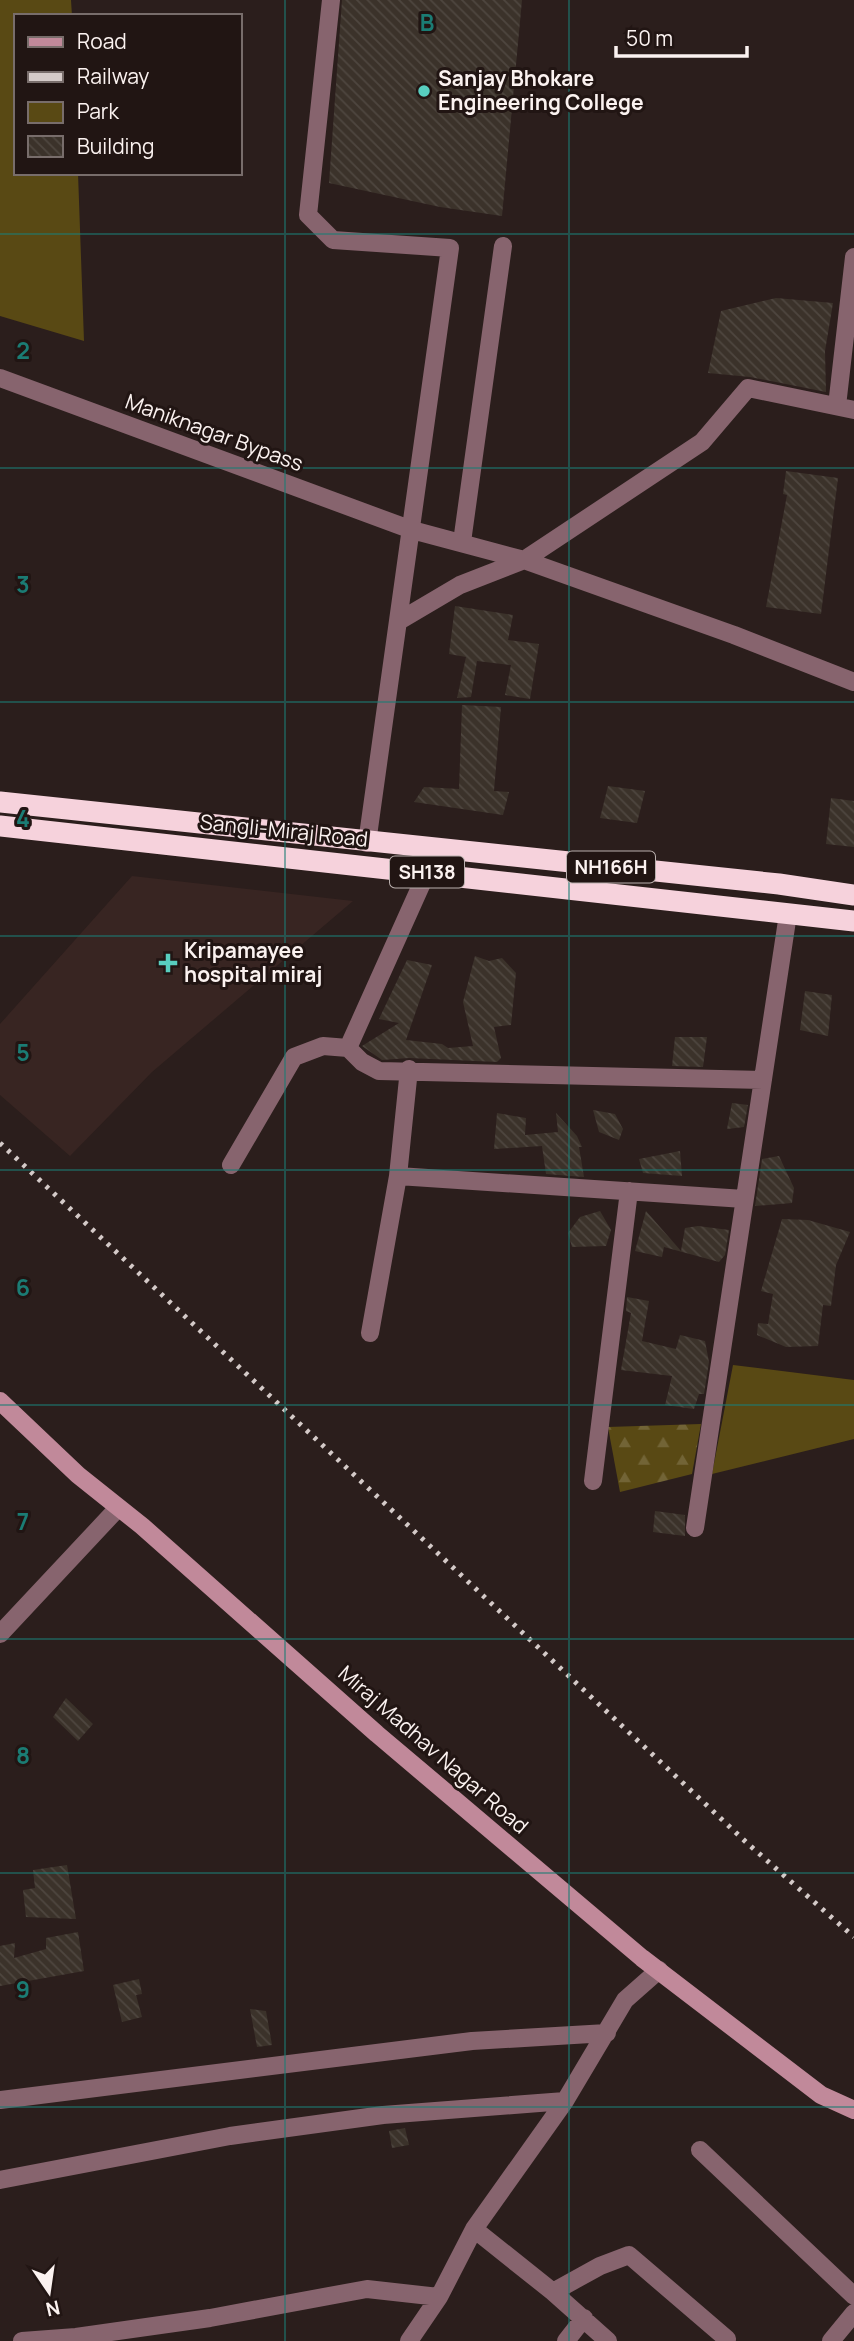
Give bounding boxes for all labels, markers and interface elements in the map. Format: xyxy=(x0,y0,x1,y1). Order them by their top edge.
text: B xyxy=(420,6,434,38)
legend xyxy=(14,14,242,175)
scale bar xyxy=(616,14,747,58)
text: 50 m xyxy=(626,24,673,52)
text: Road xyxy=(77,27,127,55)
text: Railway xyxy=(77,62,149,90)
place label: Sanjay Bhokare Engineering College xyxy=(438,64,644,116)
marker: Sanjay Bhokare Engineering College xyxy=(416,83,432,99)
text: Park xyxy=(77,97,119,125)
text: Building xyxy=(77,132,154,160)
text: 2 xyxy=(16,334,30,366)
street label: Maniknagar Bypass xyxy=(122,387,307,477)
text: 3 xyxy=(16,568,30,600)
text: 4 xyxy=(16,802,30,834)
street label: Sangli-Miraj Road xyxy=(199,807,369,853)
road number: NH166H xyxy=(567,852,655,882)
road number: SH138 xyxy=(390,856,464,888)
place label: Kripamayee hospital miraj xyxy=(184,936,322,988)
marker: Kripamayee hospital miraj xyxy=(158,953,178,973)
text: 5 xyxy=(16,1036,30,1068)
text: 6 xyxy=(16,1271,30,1303)
text: 7 xyxy=(17,1505,29,1537)
street label: Miraj Madhav Nagar Road xyxy=(333,1659,534,1839)
text: 8 xyxy=(16,1739,30,1771)
text: 9 xyxy=(16,1973,30,2005)
north arrow xyxy=(14,2257,84,2327)
text: N xyxy=(43,2294,62,2323)

